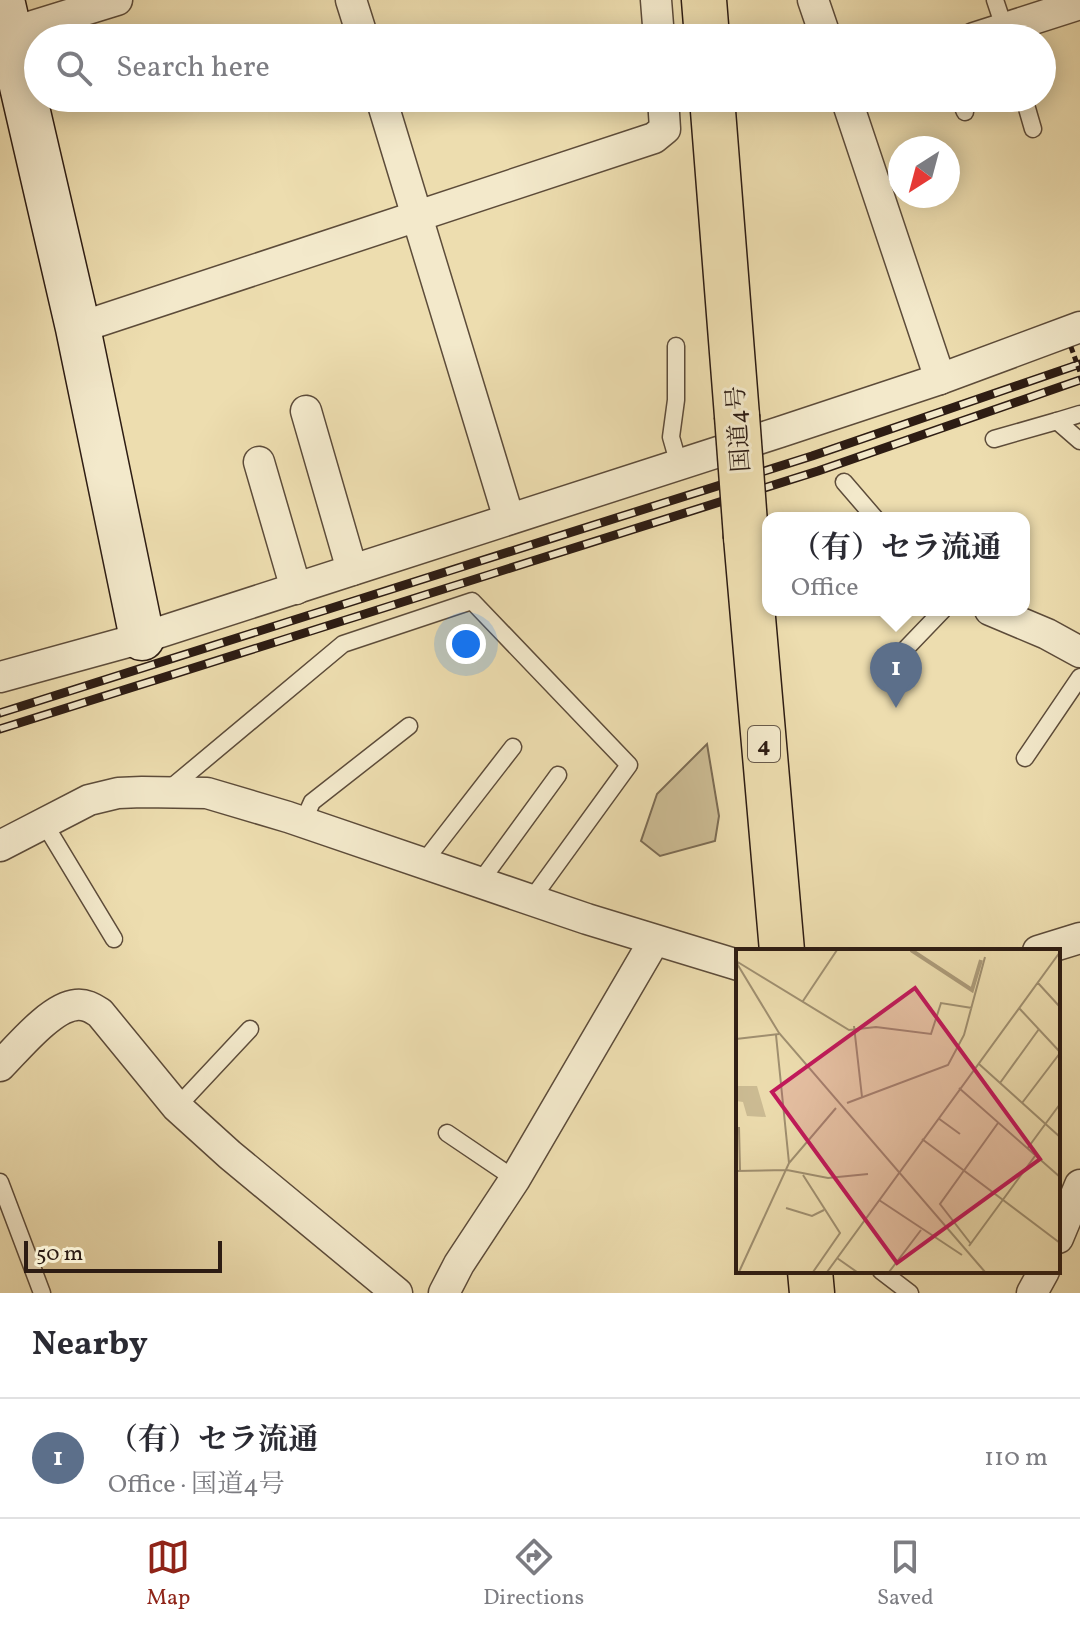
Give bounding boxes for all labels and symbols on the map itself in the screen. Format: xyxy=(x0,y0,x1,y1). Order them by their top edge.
north arrow xyxy=(888,136,960,208)
street label: 国道4号 xyxy=(720,385,760,473)
your location xyxy=(446,624,486,664)
pin: 1 xyxy=(870,642,922,708)
road number: 4 xyxy=(748,726,780,762)
inset map xyxy=(736,949,1060,1273)
scale bar xyxy=(24,1237,222,1273)

